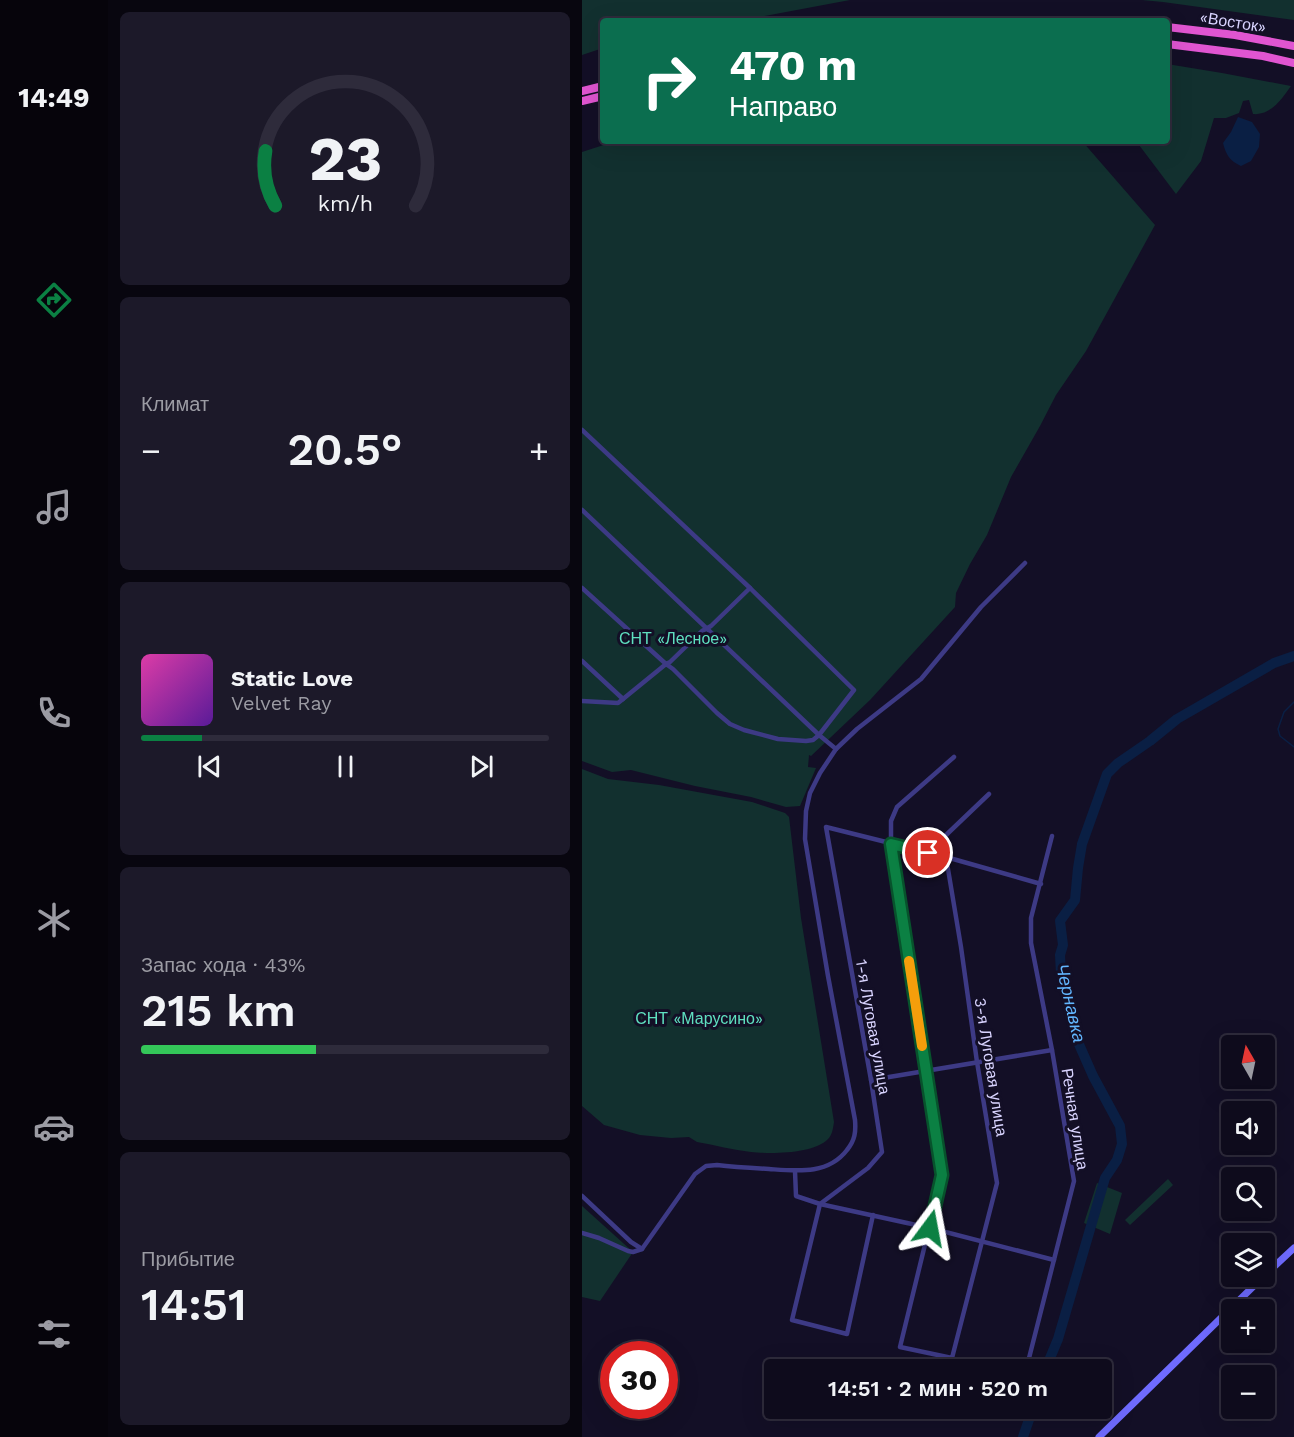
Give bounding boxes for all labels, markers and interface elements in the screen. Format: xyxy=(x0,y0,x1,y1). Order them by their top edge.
street label: «Восток» xyxy=(1199,7,1267,37)
text: 470 m xyxy=(729,41,857,90)
icon: right xyxy=(630,42,708,120)
text: 14:49 xyxy=(18,82,90,114)
text: Направо xyxy=(729,91,837,123)
text: 23 xyxy=(308,122,382,195)
text: km/h xyxy=(317,191,373,216)
icon: directions xyxy=(33,279,75,321)
text: Климат xyxy=(141,392,209,416)
text: 20.5° xyxy=(287,423,403,476)
text: − xyxy=(141,431,161,470)
text: + xyxy=(529,431,549,470)
icon: music xyxy=(33,486,75,528)
park label: СНТ «Лесное» xyxy=(619,629,727,648)
text: Static Love xyxy=(231,666,353,691)
text: Velvet Ray xyxy=(231,691,332,715)
icon: phone xyxy=(33,692,75,734)
icon: previous xyxy=(193,750,226,783)
icon: pause xyxy=(329,750,362,783)
icon: next xyxy=(465,750,498,783)
pin xyxy=(902,827,953,878)
icon: arrive xyxy=(911,836,944,869)
icon: climate xyxy=(33,899,75,941)
text: Запас хода · 43% xyxy=(141,953,305,977)
street label: 1-я Луговая улица xyxy=(852,958,894,1096)
water label: Чернавка xyxy=(1052,962,1090,1044)
text: 215 km xyxy=(141,984,296,1037)
street label: 3-я Луговая улица xyxy=(971,996,1011,1138)
park label: СНТ «Марусино» xyxy=(635,1009,763,1028)
north arrow xyxy=(1221,1035,1275,1089)
map controls xyxy=(1221,1035,1275,1419)
street label: Речная улица xyxy=(1058,1067,1092,1171)
button: sound xyxy=(1221,1101,1275,1155)
icon: car xyxy=(33,1106,75,1148)
button: search xyxy=(1221,1167,1275,1221)
position arrow xyxy=(898,1196,962,1260)
button: layers xyxy=(1221,1233,1275,1287)
text: Прибытие xyxy=(141,1247,235,1271)
text: 14:51 xyxy=(141,1278,247,1331)
button: + xyxy=(1221,1299,1275,1353)
icon: filters xyxy=(33,1313,75,1355)
speed limit sign: 30 xyxy=(600,1341,678,1419)
button: − xyxy=(1221,1365,1275,1419)
text: 14:51 · 2 мин · 520 m xyxy=(828,1376,1048,1401)

